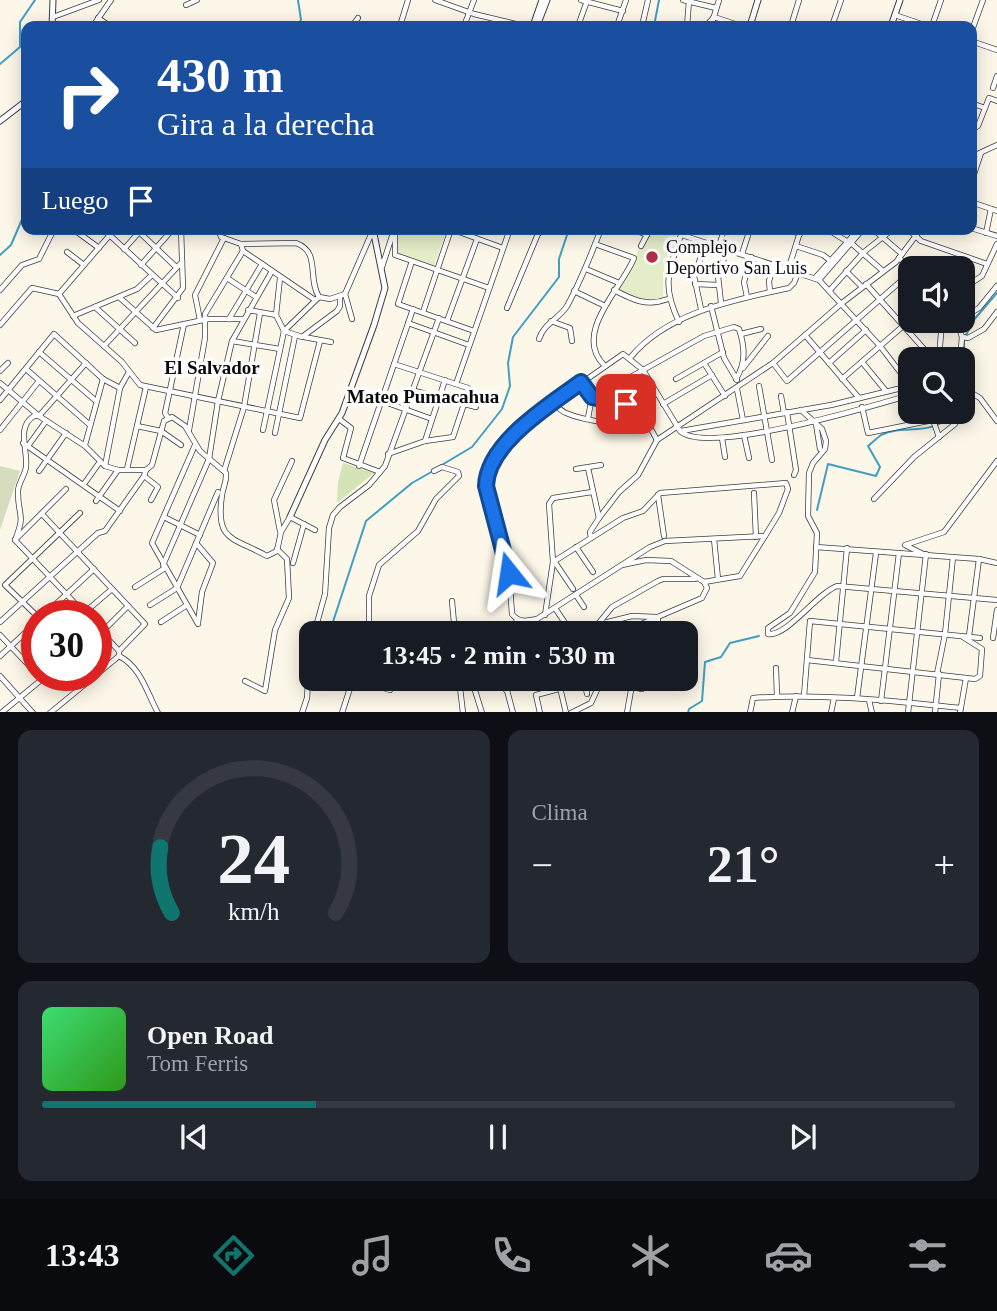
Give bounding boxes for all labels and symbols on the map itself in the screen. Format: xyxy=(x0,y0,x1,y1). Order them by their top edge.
place label: Complejo Deportivo San Luis xyxy=(666,237,807,278)
marker: Complejo Deportivo San Luis xyxy=(644,249,660,265)
district label: El Salvador xyxy=(164,357,260,378)
pin xyxy=(596,374,656,434)
district label: Mateo Pumacahua xyxy=(347,386,500,407)
position arrow xyxy=(472,536,546,610)
speed limit sign: 30 xyxy=(21,600,112,691)

